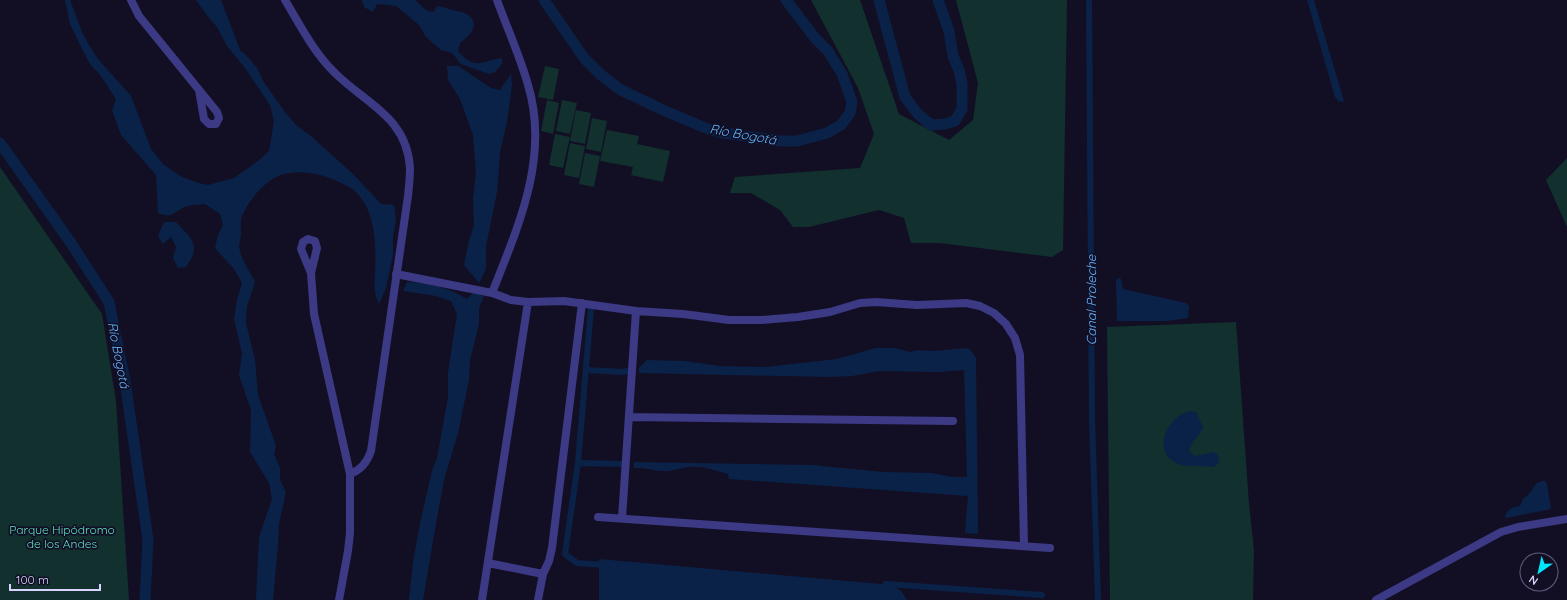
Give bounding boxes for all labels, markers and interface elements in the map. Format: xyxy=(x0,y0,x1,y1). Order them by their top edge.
water label: Río Bogotá xyxy=(709,120,779,148)
water label: Canal Proleche xyxy=(1083,254,1099,345)
water label: Río Bogotá xyxy=(105,320,133,391)
park label: Parque Hipódromo de los Andes xyxy=(9,522,115,551)
north arrow xyxy=(1519,552,1559,592)
scale bar xyxy=(10,566,100,592)
text: 100 m xyxy=(16,572,49,587)
text: N xyxy=(1526,572,1541,588)

